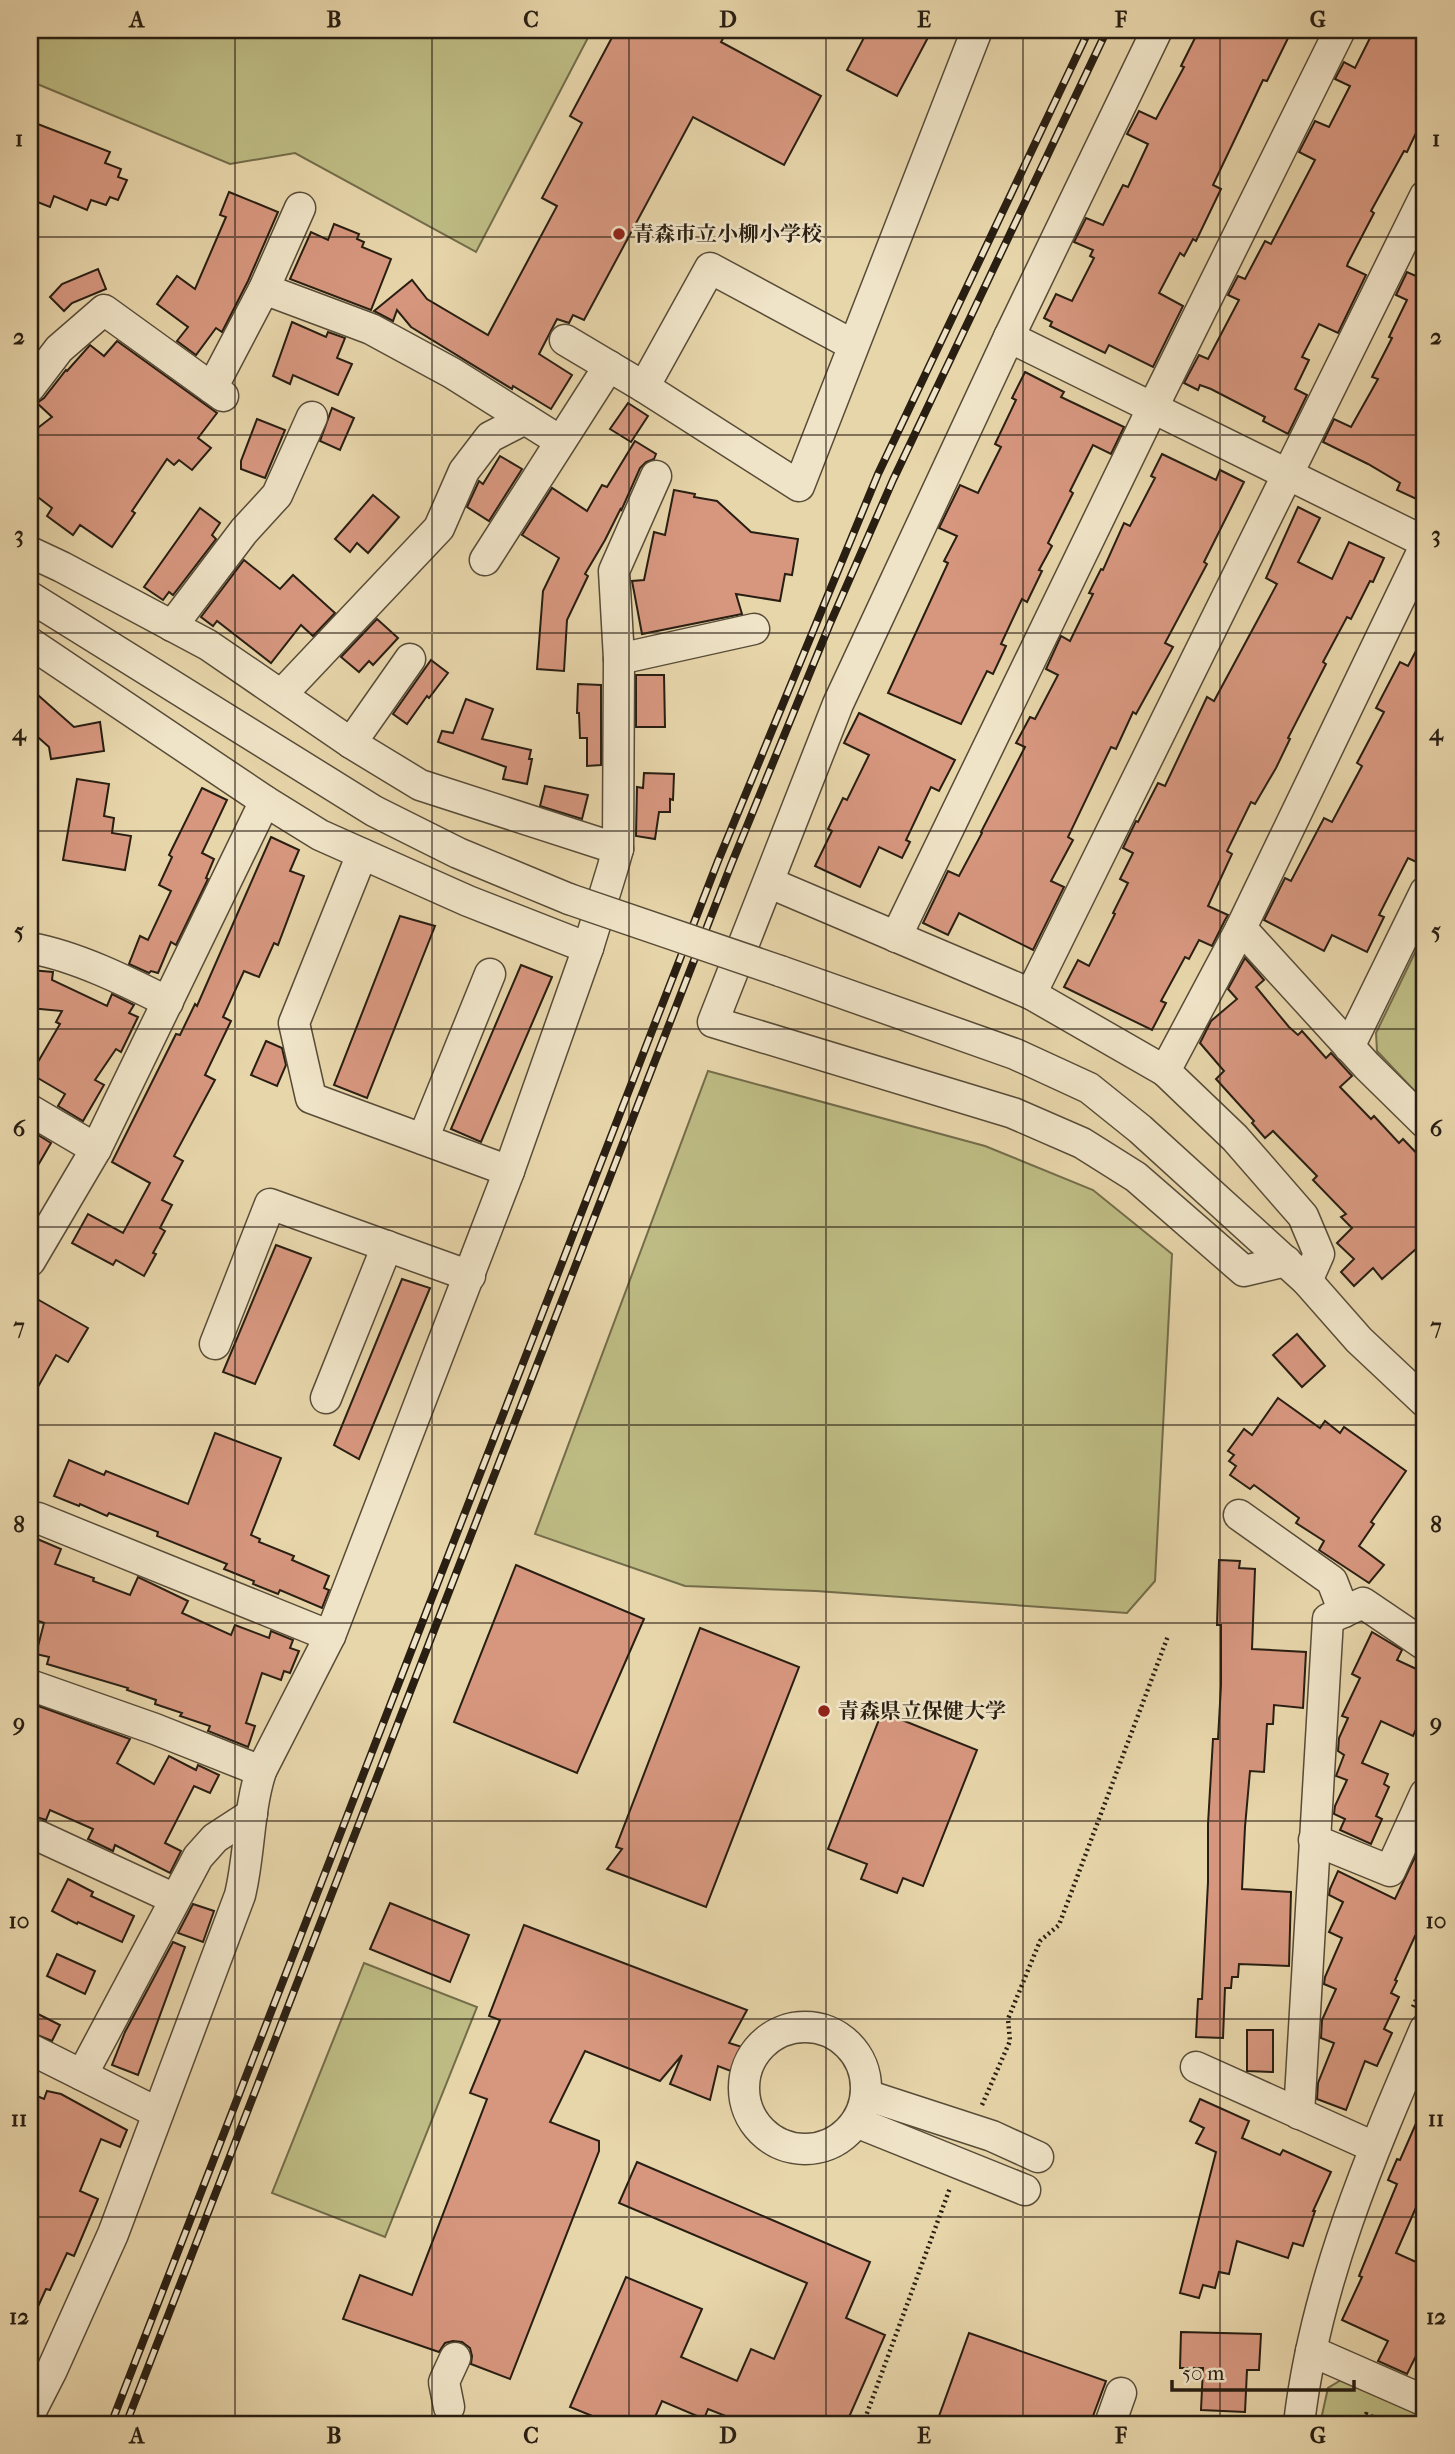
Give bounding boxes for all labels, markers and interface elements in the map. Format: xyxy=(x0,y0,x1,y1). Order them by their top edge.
text: A xyxy=(128,6,146,33)
text: B xyxy=(327,6,342,33)
text: C xyxy=(523,6,539,33)
text: D xyxy=(719,6,737,33)
text: E xyxy=(917,6,931,33)
text: F xyxy=(1114,6,1128,33)
text: G xyxy=(1310,6,1326,33)
text: 1 xyxy=(15,125,23,152)
text: 1 xyxy=(1432,125,1440,152)
place label: 青森市立小柳小学校 xyxy=(633,222,822,246)
marker: 青森市立小柳小学校 xyxy=(611,226,627,242)
text: 2 xyxy=(13,323,25,350)
text: 2 xyxy=(1430,323,1442,350)
text: 3 xyxy=(14,521,24,548)
text: 3 xyxy=(1431,521,1441,548)
text: 4 xyxy=(11,719,27,746)
text: 4 xyxy=(1428,719,1444,746)
text: 5 xyxy=(14,917,24,944)
text: 5 xyxy=(1431,917,1441,944)
text: 6 xyxy=(13,1115,26,1142)
text: 6 xyxy=(1430,1115,1443,1142)
text: 7 xyxy=(12,1313,25,1340)
text: 7 xyxy=(1429,1313,1442,1340)
text: 8 xyxy=(13,1511,25,1538)
text: 8 xyxy=(1430,1511,1442,1538)
place label: 青森県立保健大学 xyxy=(838,1699,1006,1723)
marker: 青森県立保健大学 xyxy=(816,1703,832,1719)
text: 9 xyxy=(12,1709,25,1736)
text: 9 xyxy=(1429,1709,1442,1736)
text: 10 xyxy=(9,1907,29,1934)
text: 10 xyxy=(1426,1907,1446,1934)
text: 11 xyxy=(11,2105,27,2132)
text: 11 xyxy=(1428,2105,1444,2132)
text: 12 xyxy=(9,2303,29,2330)
text: 12 xyxy=(1426,2303,1446,2330)
scale bar xyxy=(1172,2349,1354,2393)
text: 50 m xyxy=(1182,2361,1225,2385)
text: A xyxy=(128,2422,146,2449)
text: B xyxy=(327,2422,342,2449)
text: C xyxy=(523,2422,539,2449)
text: D xyxy=(719,2422,737,2449)
text: E xyxy=(917,2422,931,2449)
text: F xyxy=(1114,2422,1128,2449)
text: G xyxy=(1310,2422,1326,2449)

